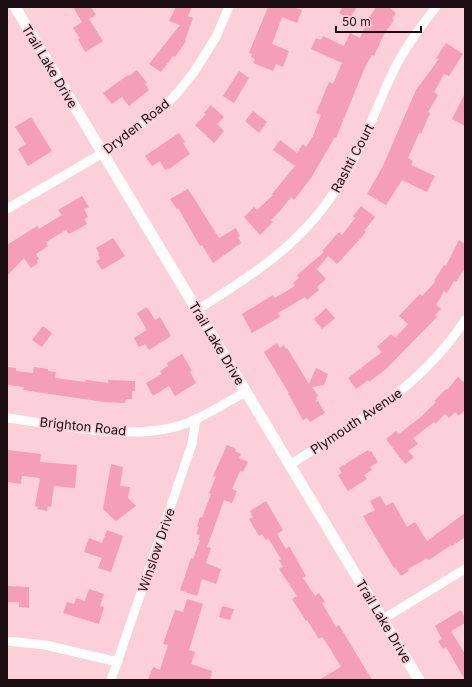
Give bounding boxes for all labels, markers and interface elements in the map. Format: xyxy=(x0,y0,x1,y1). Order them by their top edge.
scale bar xyxy=(336,8,421,34)
text: 50 m xyxy=(342,14,371,29)
street label: Trail Lake Drive xyxy=(19,21,81,111)
street label: Dryden Road xyxy=(100,95,172,157)
street label: Rashti Court xyxy=(327,121,377,195)
street label: Trail Lake Drive xyxy=(186,298,248,388)
street label: Plymouth Avenue xyxy=(307,384,405,458)
street label: Brighton Road xyxy=(39,413,127,439)
street label: Winslow Drive xyxy=(134,506,178,594)
street label: Trail Lake Drive xyxy=(353,576,415,666)

